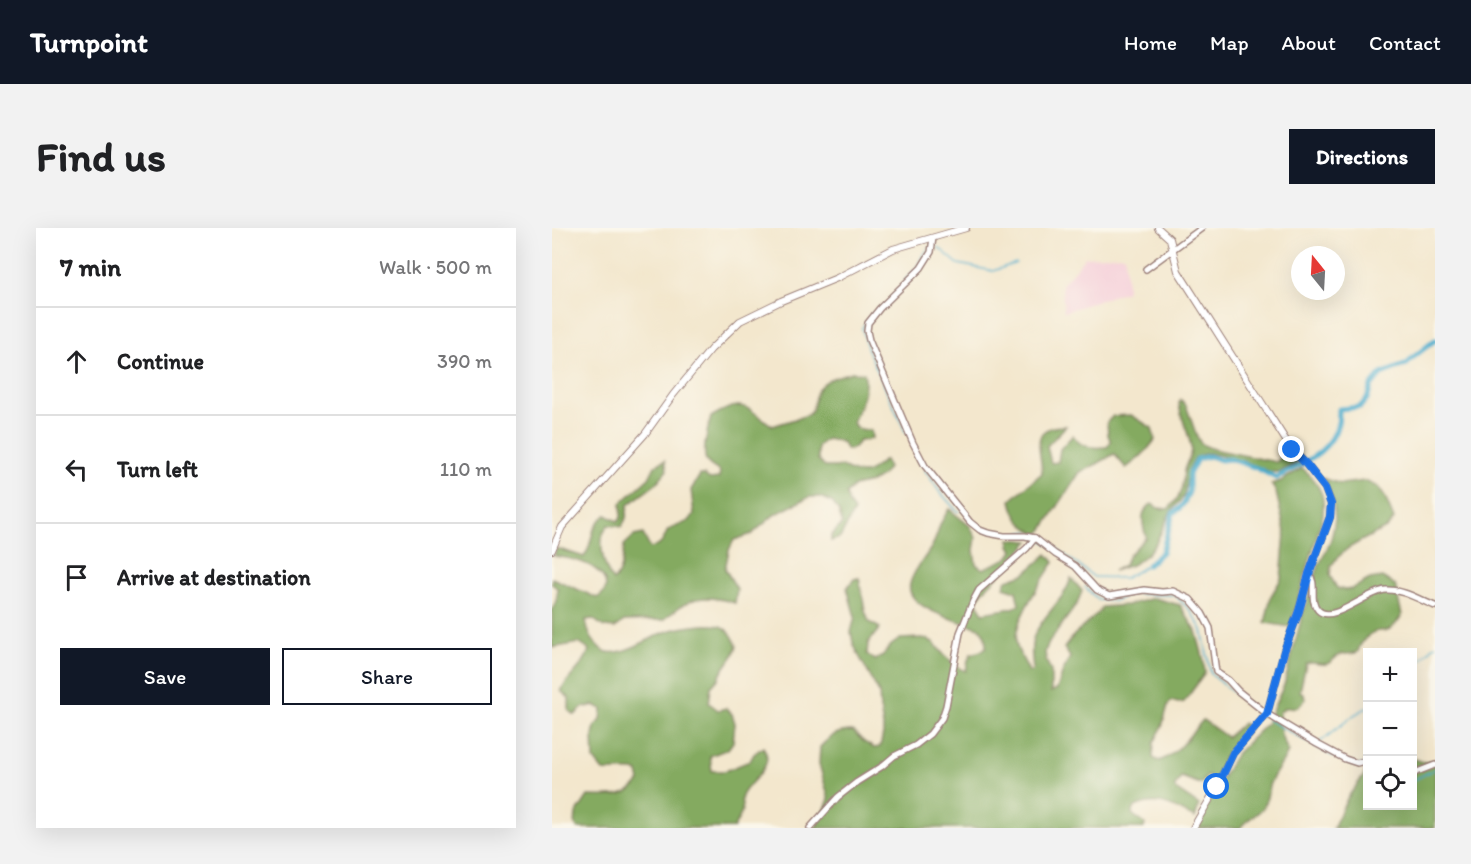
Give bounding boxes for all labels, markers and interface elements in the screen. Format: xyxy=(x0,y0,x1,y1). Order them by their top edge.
text: Turnpoint xyxy=(30,25,148,59)
text: Home xyxy=(1124,30,1177,55)
text: Map xyxy=(1210,30,1249,55)
text: About xyxy=(1282,30,1336,55)
text: Contact xyxy=(1369,30,1441,55)
button: Directions xyxy=(1289,129,1435,184)
text: Find us xyxy=(36,131,166,182)
north arrow xyxy=(1291,246,1345,300)
text: 7 min xyxy=(60,251,121,283)
text: Walk · 500 m xyxy=(379,255,492,279)
icon: ahead xyxy=(60,345,93,378)
text: Continue xyxy=(117,348,204,375)
text: 390 m xyxy=(437,349,492,373)
route end xyxy=(1278,436,1304,462)
icon: left xyxy=(60,453,93,486)
text: Turn left xyxy=(117,456,198,483)
text: 110 m xyxy=(440,457,492,481)
icon: arrive xyxy=(60,561,93,594)
text: Arrive at destination xyxy=(117,564,311,591)
button: Save xyxy=(60,648,270,705)
button: Share xyxy=(282,648,492,705)
map controls xyxy=(1363,648,1417,810)
button: + xyxy=(1363,648,1417,702)
button: − xyxy=(1363,702,1417,756)
button: locate xyxy=(1363,756,1417,810)
route start xyxy=(1203,773,1229,799)

